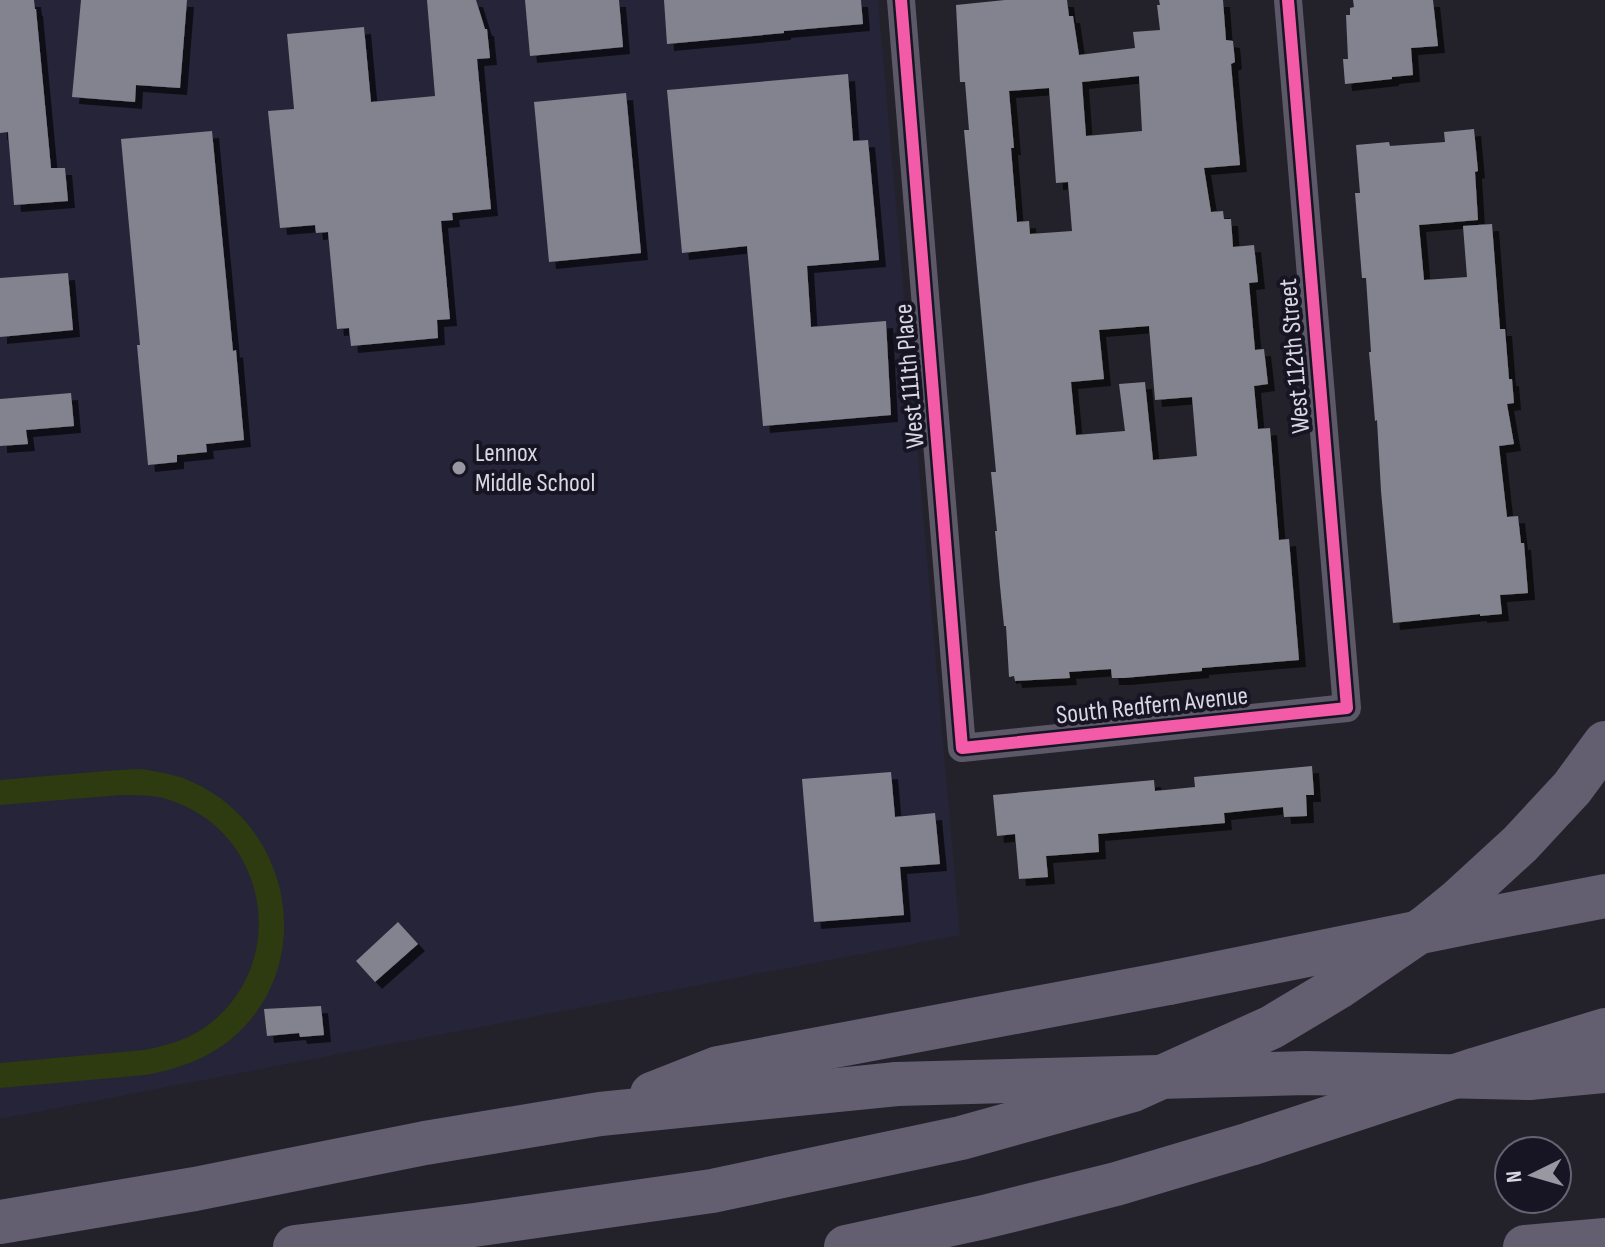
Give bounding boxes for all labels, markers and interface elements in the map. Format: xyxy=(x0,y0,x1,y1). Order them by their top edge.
street label: West 112th Street xyxy=(1273,277,1317,435)
street label: West 111th Place xyxy=(888,302,932,450)
place label: Lennox Middle School xyxy=(475,438,595,499)
marker: Lennox Middle School xyxy=(450,459,468,477)
street label: South Redfern Avenue xyxy=(1055,681,1249,731)
north arrow xyxy=(1493,1135,1573,1215)
text: N xyxy=(1501,1170,1529,1184)

